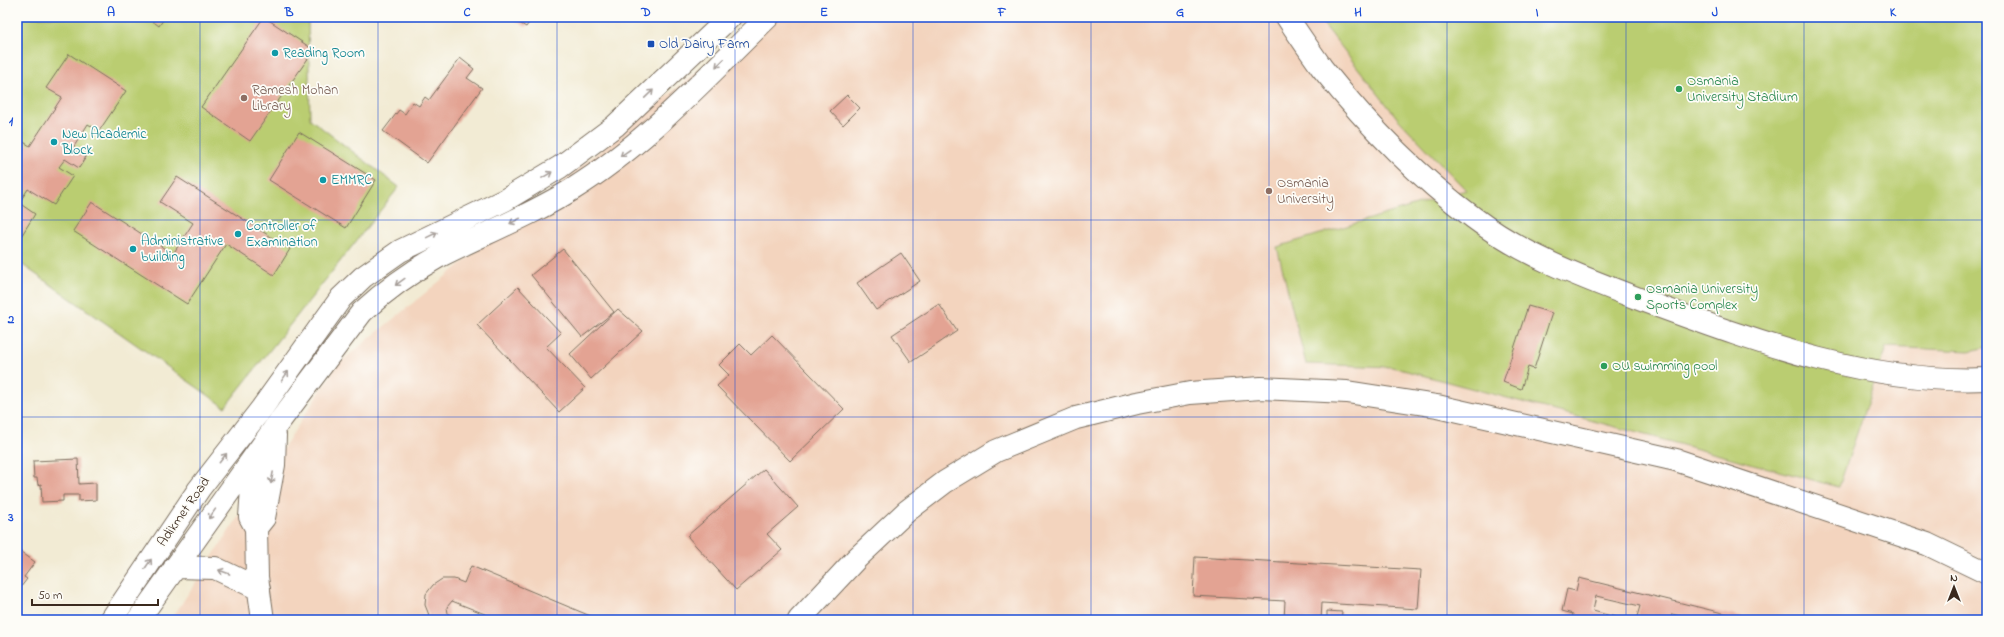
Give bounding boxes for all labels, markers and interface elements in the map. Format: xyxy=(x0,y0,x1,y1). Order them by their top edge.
text: A xyxy=(107,3,115,22)
text: B xyxy=(284,3,294,22)
text: C xyxy=(463,3,471,22)
text: D xyxy=(640,3,651,22)
text: E xyxy=(820,3,828,22)
text: F xyxy=(997,3,1007,22)
text: G xyxy=(1176,3,1184,22)
text: H xyxy=(1354,3,1362,22)
text: I xyxy=(1535,3,1539,22)
text: J xyxy=(1712,3,1718,22)
text: K xyxy=(1890,3,1897,22)
place label: Old Dairy Farm xyxy=(659,34,750,56)
marker: Old Dairy Farm xyxy=(646,39,656,49)
place label: Reading Room xyxy=(283,43,365,65)
marker: Reading Room xyxy=(270,48,280,58)
one-way arrow xyxy=(715,59,725,68)
place label: Osmania University Stadium xyxy=(1687,71,1798,109)
place label: Ramesh Mohan Library xyxy=(252,80,338,118)
marker: Osmania University Stadium xyxy=(1674,84,1684,94)
one-way arrow xyxy=(644,90,654,99)
marker: Ramesh Mohan Library xyxy=(239,93,249,103)
text: 1 xyxy=(9,112,14,131)
place label: New Academic Block xyxy=(61,124,147,161)
marker: New Academic Block xyxy=(49,137,59,147)
one-way arrow xyxy=(620,149,631,157)
place label: EMMRC xyxy=(331,170,372,191)
one-way arrow xyxy=(541,170,553,178)
place label: Osmania University xyxy=(1277,173,1334,211)
marker: EMMRC xyxy=(318,175,328,185)
marker: Osmania University xyxy=(1264,186,1274,196)
place label: Controller of Examination xyxy=(246,216,318,253)
one-way arrow xyxy=(509,218,521,225)
marker: Controller of Examination xyxy=(233,229,243,239)
place label: Administrative building xyxy=(141,231,224,269)
one-way arrow xyxy=(426,231,438,238)
marker: Administrative building xyxy=(128,244,138,254)
one-way arrow xyxy=(395,278,406,286)
place label: Osmania University Sports Complex xyxy=(1646,279,1758,316)
marker: Osmania University Sports Complex xyxy=(1633,292,1643,302)
text: 2 xyxy=(7,310,15,329)
place label: OU swimming pool xyxy=(1612,356,1717,378)
marker: OU swimming pool xyxy=(1599,361,1609,371)
one-way arrow xyxy=(281,371,289,382)
one-way arrow xyxy=(218,453,227,464)
one-way arrow xyxy=(267,471,275,484)
street label: Adikmet Road xyxy=(152,473,216,551)
text: 3 xyxy=(7,508,14,527)
one-way arrow xyxy=(208,508,216,519)
one-way arrow xyxy=(144,559,152,570)
one-way arrow xyxy=(218,567,230,575)
north arrow xyxy=(1934,567,1974,607)
text: N xyxy=(1950,570,1958,586)
scale bar xyxy=(32,581,158,607)
text: 50 m xyxy=(38,587,62,605)

